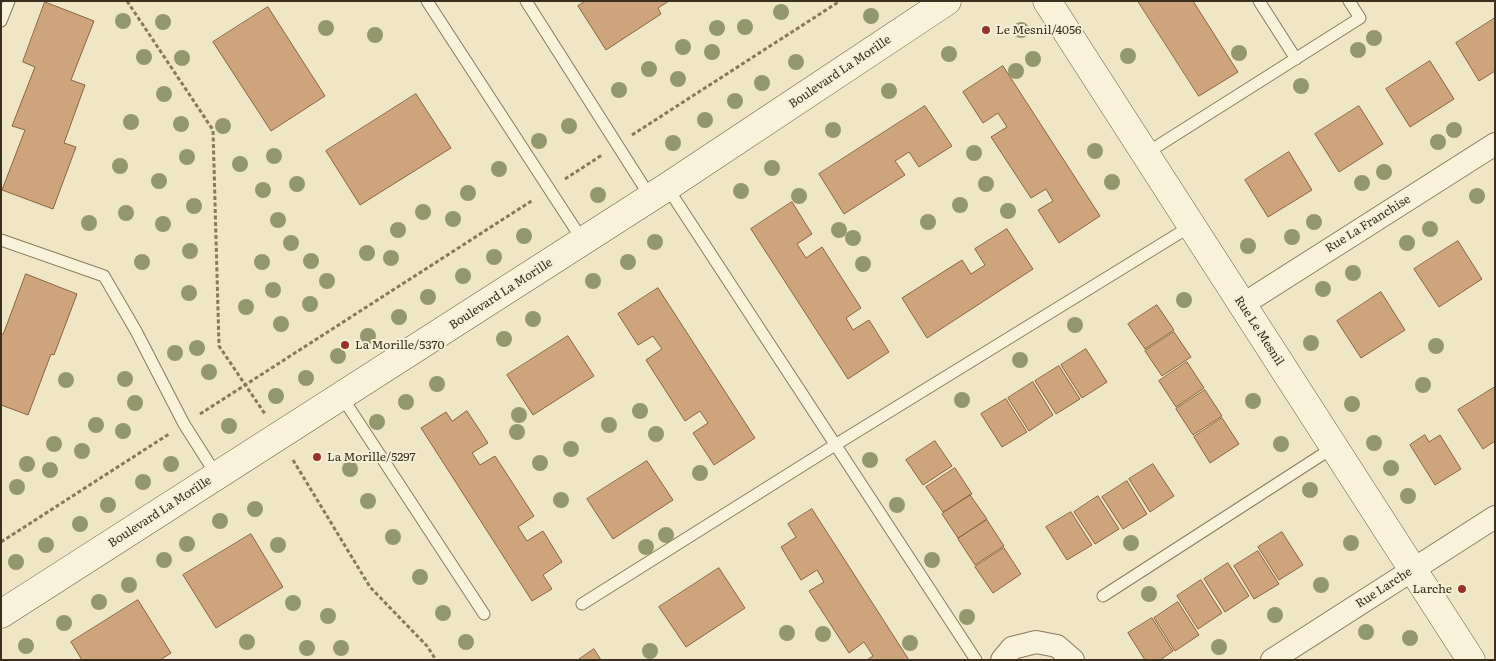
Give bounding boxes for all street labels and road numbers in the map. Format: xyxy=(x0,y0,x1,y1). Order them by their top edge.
street label: Boulevard La Morille xyxy=(786,32,894,112)
street label: Rue La Franchise xyxy=(1323,192,1413,256)
street label: Boulevard La Morille xyxy=(447,255,555,333)
street label: Rue Le Mesnil xyxy=(1231,294,1287,368)
street label: Boulevard La Morille xyxy=(106,473,214,551)
street label: Rue Larche xyxy=(1353,565,1415,611)

